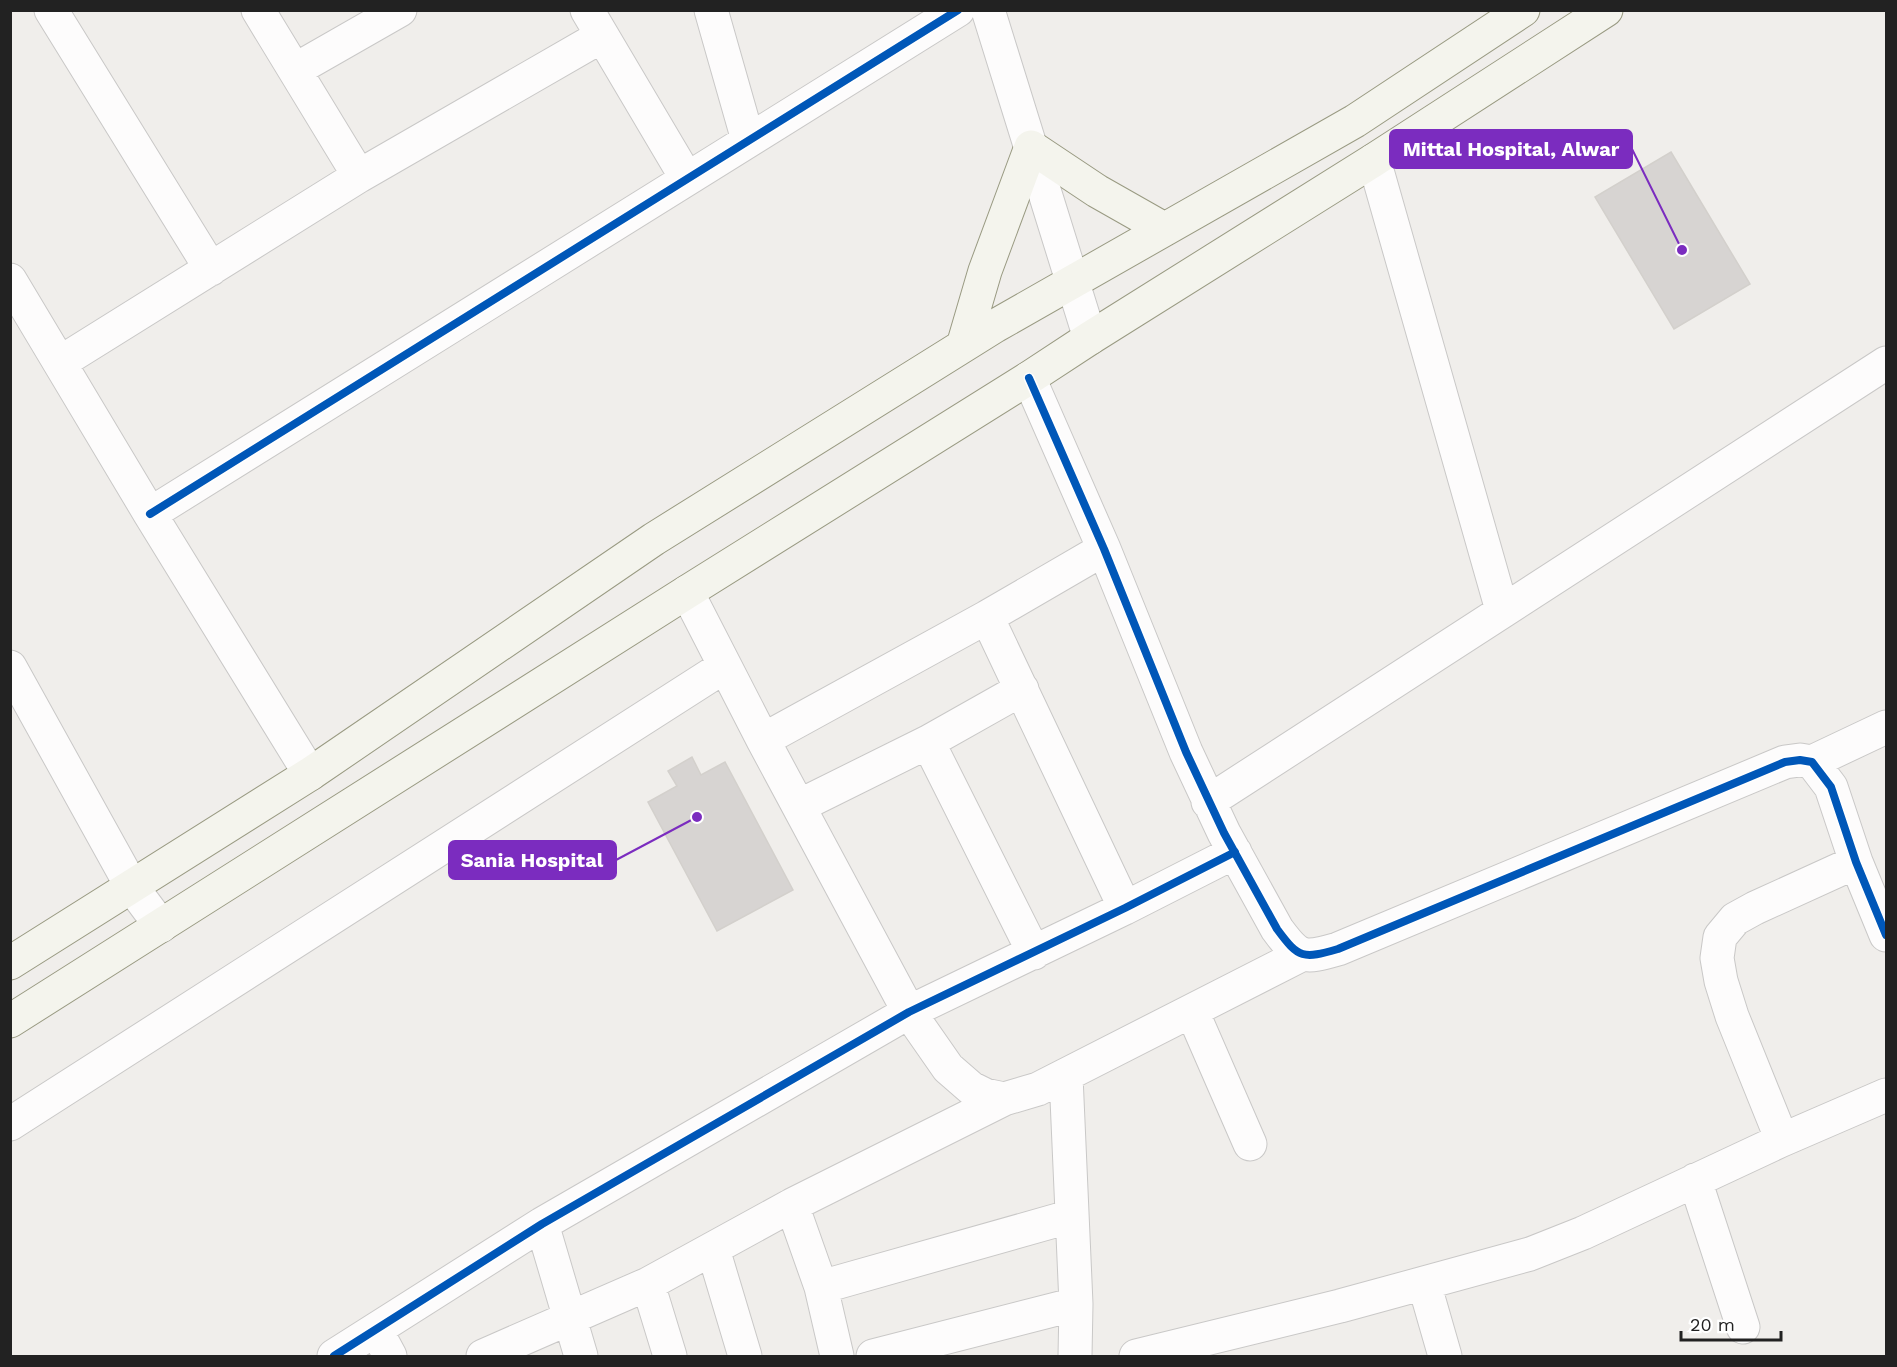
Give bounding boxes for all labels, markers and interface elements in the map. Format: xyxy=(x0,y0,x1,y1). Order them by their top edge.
callout: Mittal Hospital, Alwar xyxy=(1390,130,1632,168)
text: Mittal Hospital, Alwar xyxy=(1403,137,1620,161)
callout: Sania Hospital xyxy=(449,841,616,879)
text: Sania Hospital xyxy=(461,848,604,872)
scale bar xyxy=(1681,1304,1782,1342)
text: 20 m xyxy=(1690,1314,1735,1335)

